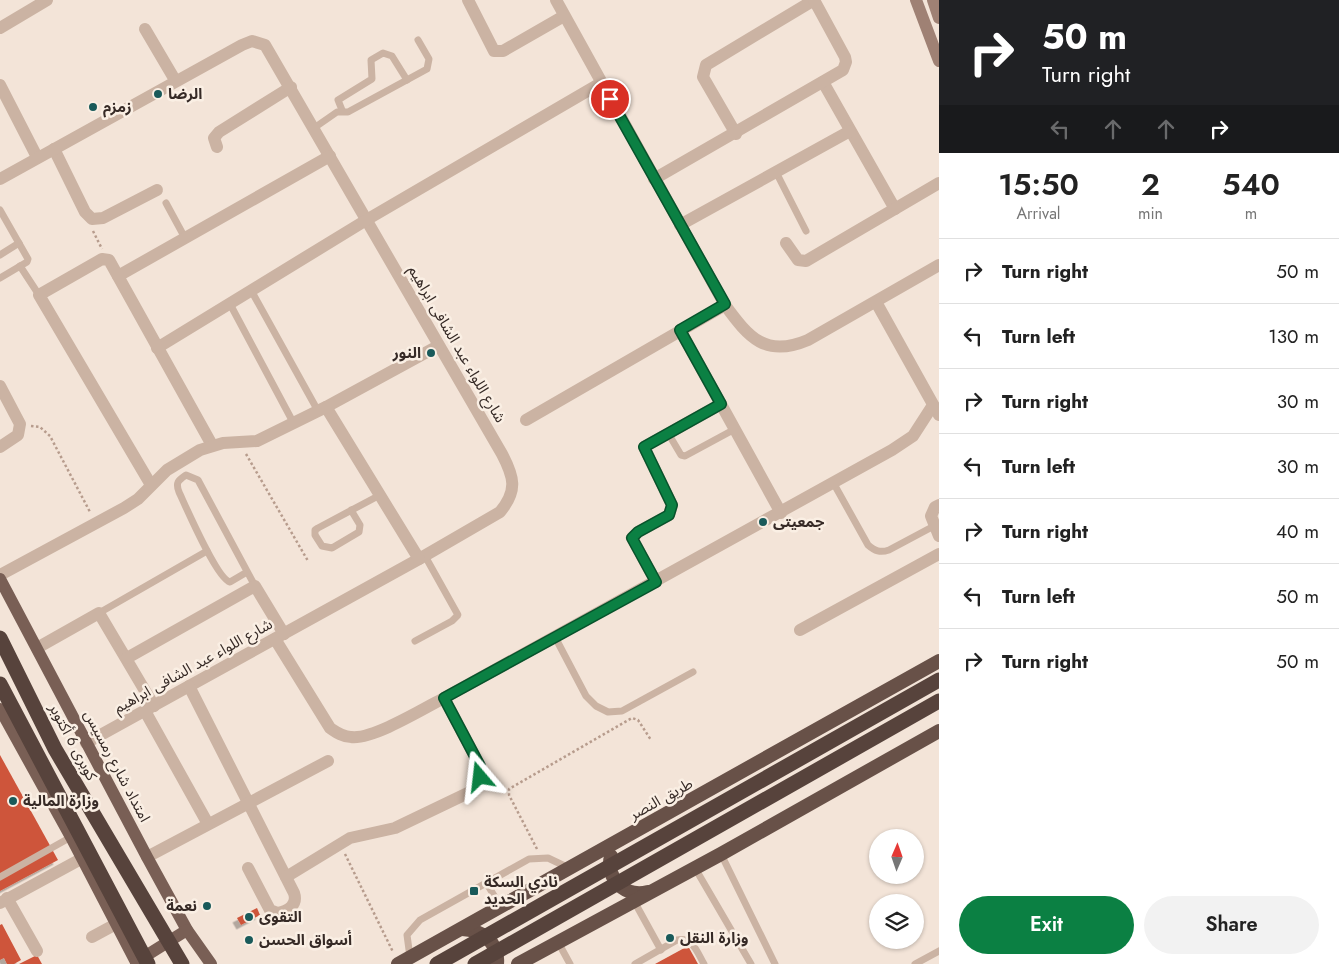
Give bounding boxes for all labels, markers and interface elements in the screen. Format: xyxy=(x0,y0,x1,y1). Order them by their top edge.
text: 50 m xyxy=(1042,12,1127,62)
icon: right xyxy=(959,20,1024,85)
text: Turn right xyxy=(1042,58,1130,90)
pin xyxy=(589,78,631,120)
place label: الرضا xyxy=(168,83,202,105)
icon: arrive xyxy=(596,85,624,113)
marker: الرضا xyxy=(152,88,164,100)
place label: زمزم xyxy=(103,96,132,118)
marker: زمزم xyxy=(87,101,99,113)
icon: left xyxy=(1046,115,1074,143)
icon: ahead xyxy=(1099,115,1127,143)
icon: ahead xyxy=(1152,115,1180,143)
icon: right xyxy=(1205,115,1233,143)
text: 15:50 xyxy=(998,163,1079,206)
text: 2 xyxy=(1141,163,1160,206)
text: 540 xyxy=(1222,163,1280,206)
text: Arrival xyxy=(1016,202,1061,225)
text: min xyxy=(1138,202,1163,225)
text: m xyxy=(1245,202,1257,225)
icon: right xyxy=(959,257,987,285)
text: Turn right xyxy=(1002,258,1088,285)
text: 50 m xyxy=(1276,258,1319,285)
street label: شارع اللواء عبد الشافى ابراهيم xyxy=(402,261,511,427)
icon: left xyxy=(959,322,987,350)
text: Turn left xyxy=(1002,323,1075,350)
text: 130 m xyxy=(1268,323,1319,350)
place label: النور xyxy=(392,342,421,364)
marker: النور xyxy=(425,347,437,359)
icon: right xyxy=(959,387,987,415)
text: Turn right xyxy=(1002,388,1088,415)
text: 30 m xyxy=(1277,388,1319,415)
icon: left xyxy=(959,452,987,480)
text: Turn left xyxy=(1002,453,1075,480)
text: 30 m xyxy=(1277,453,1319,480)
place label: جمعيتى xyxy=(773,511,825,533)
marker: جمعيتى xyxy=(757,516,769,528)
icon: right xyxy=(959,517,987,545)
text: Turn right xyxy=(1002,518,1088,545)
text: 40 m xyxy=(1276,518,1319,545)
icon: left xyxy=(959,582,987,610)
text: Turn left xyxy=(1002,583,1075,610)
text: 50 m xyxy=(1276,583,1319,610)
street label: شارع اللواء عبد الشافى ابراهيم xyxy=(110,613,277,720)
icon: right xyxy=(959,647,987,675)
text: Turn right xyxy=(1002,648,1088,675)
text: 50 m xyxy=(1276,648,1319,675)
street label: كوبرى 6 أكتوبر xyxy=(43,699,103,785)
street label: امتداد شارع رمسيس xyxy=(77,706,156,826)
position arrow xyxy=(453,750,505,802)
street label: طريق النصر xyxy=(624,773,697,826)
place label: وزارة المالية xyxy=(23,790,99,812)
marker: وزارة المالية xyxy=(7,795,19,807)
north arrow xyxy=(869,829,924,884)
map controls xyxy=(869,829,924,949)
place label: نادي السكة الحديد xyxy=(484,871,558,910)
marker: نادي السكة الحديد xyxy=(468,885,480,897)
button: layers xyxy=(869,894,924,949)
place label: نعمة xyxy=(166,895,197,917)
button: Exit xyxy=(959,896,1134,954)
button: Share xyxy=(1144,896,1319,954)
marker: نعمة xyxy=(201,900,213,912)
place label: التقوى xyxy=(259,906,302,928)
marker: التقوى xyxy=(243,911,255,923)
place label: وزارة النقل xyxy=(680,927,749,949)
place label: أسواق الحسن xyxy=(259,929,352,951)
marker: وزارة النقل xyxy=(664,932,676,944)
marker: أسواق الحسن xyxy=(243,934,255,946)

